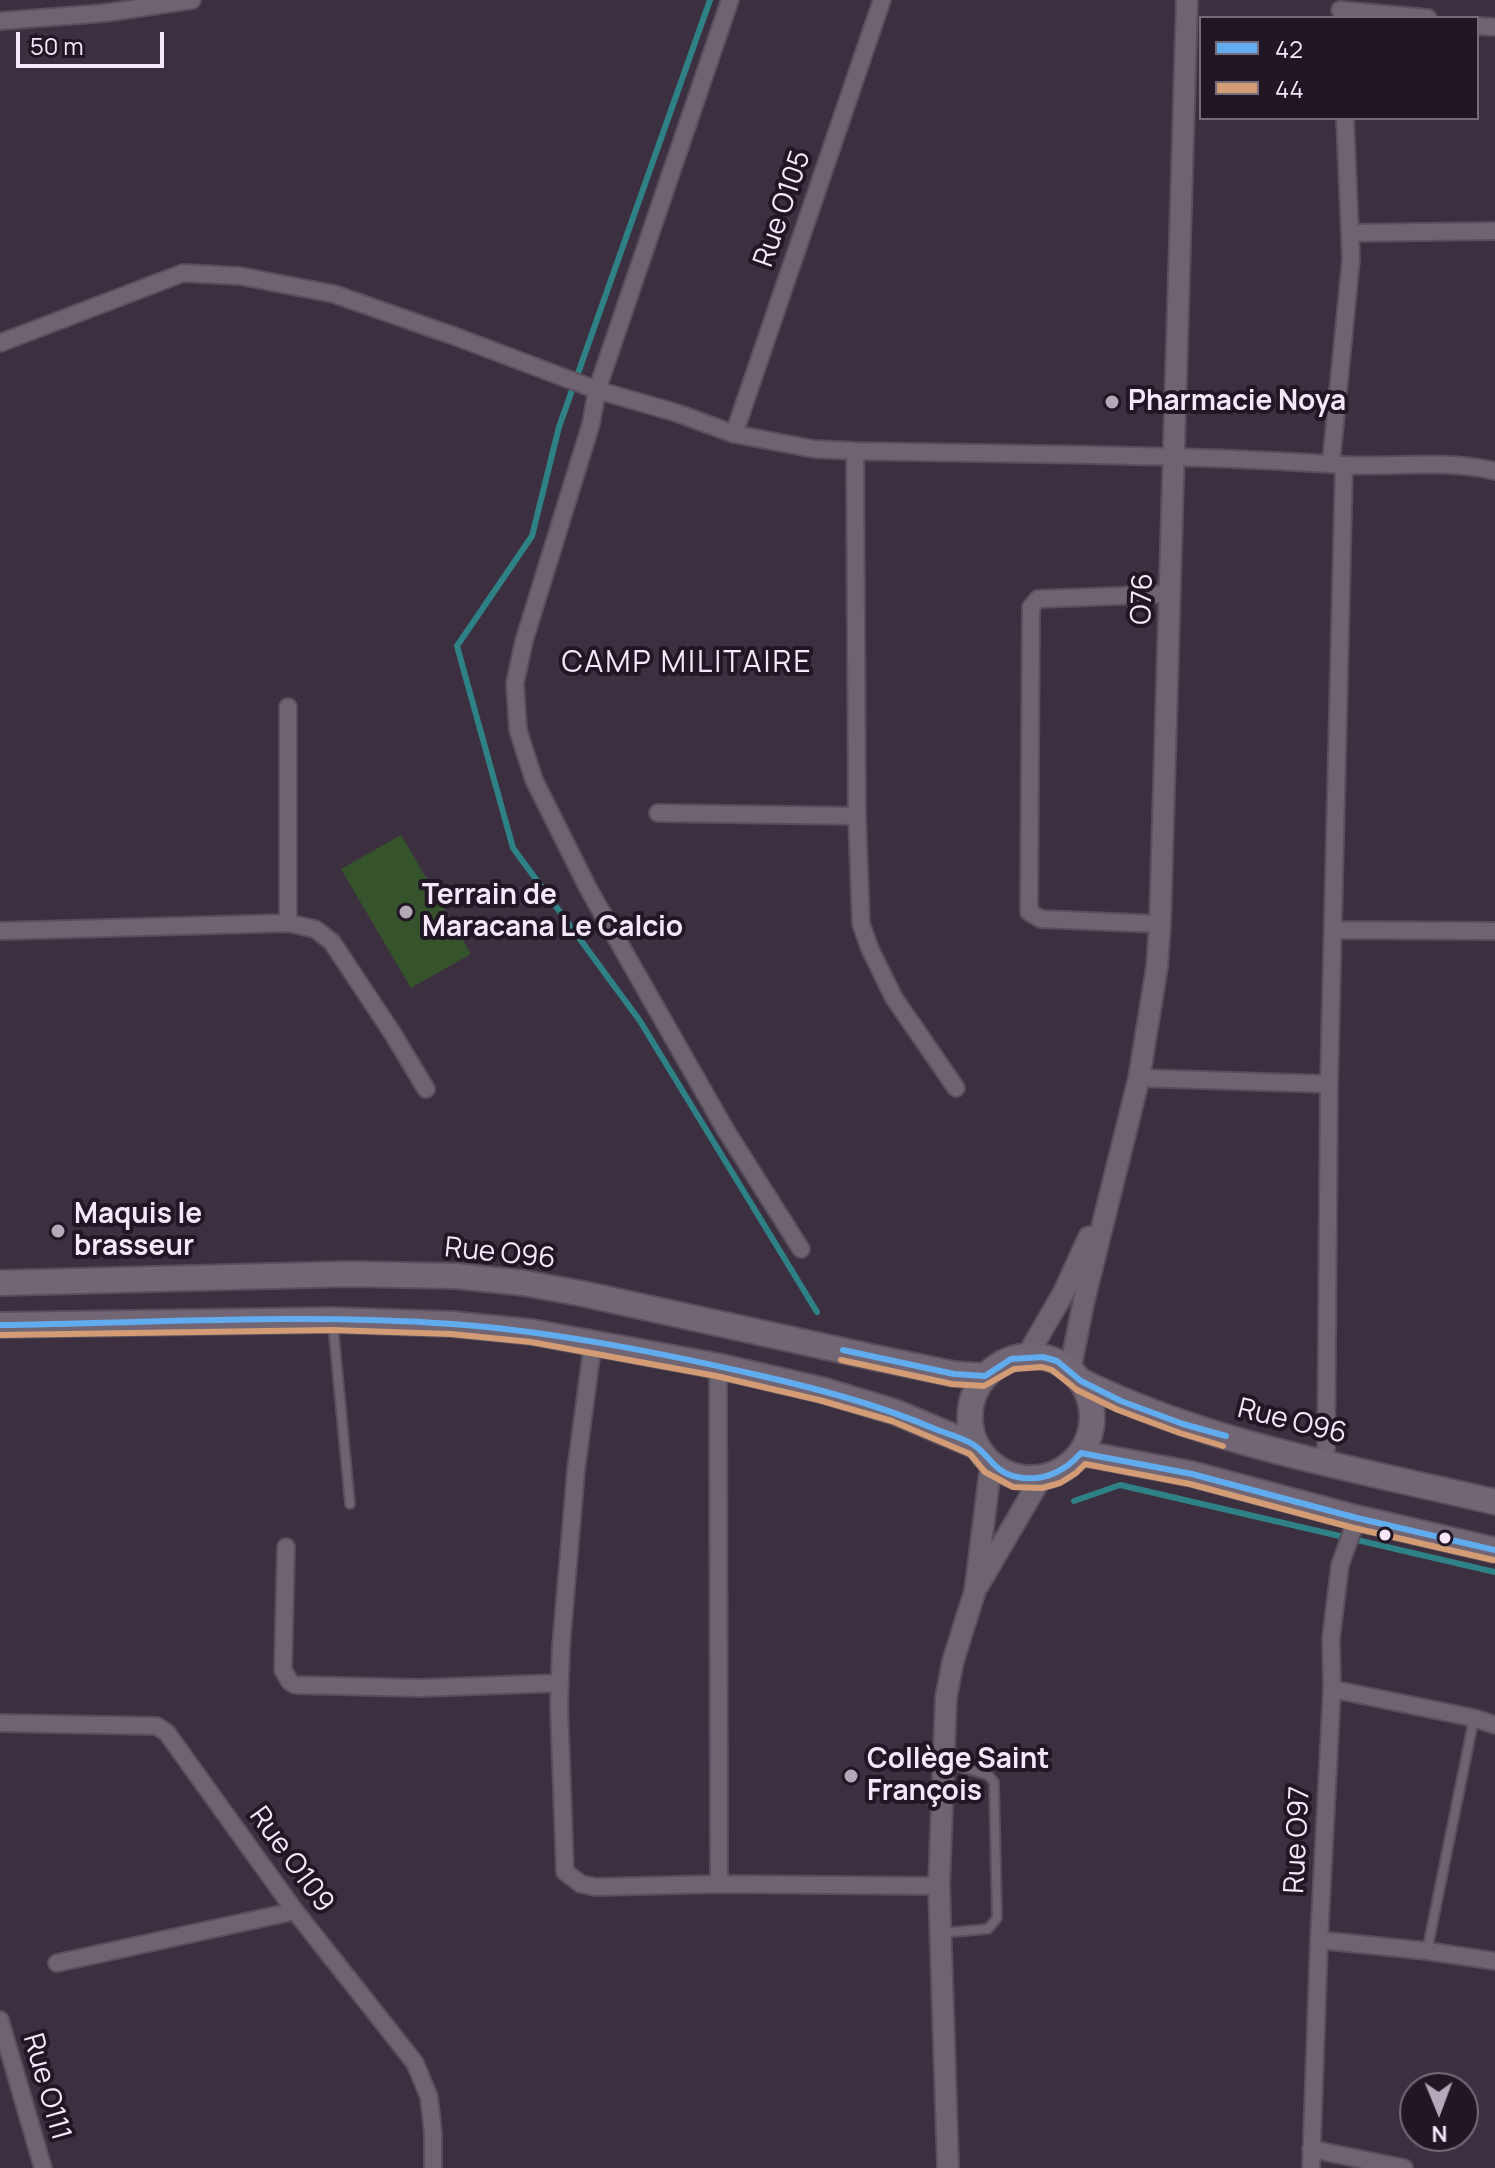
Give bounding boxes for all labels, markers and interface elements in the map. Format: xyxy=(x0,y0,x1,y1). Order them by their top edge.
scale bar xyxy=(20,16,168,66)
legend xyxy=(1199,16,1479,120)
text: 50 m xyxy=(30,29,84,62)
text: 42 xyxy=(1275,32,1303,65)
text: 44 xyxy=(1275,72,1304,105)
street label: Rue O105 xyxy=(747,146,819,272)
place label: Pharmacie Noya xyxy=(1128,385,1346,419)
marker: Pharmacie Noya xyxy=(1103,393,1121,411)
street label: O76 xyxy=(1125,573,1161,625)
district label: CAMP MILITAIRE xyxy=(561,646,813,682)
place label: Terrain de Maracana Le Calcio xyxy=(422,879,683,945)
marker: Terrain de Maracana Le Calcio xyxy=(397,903,415,921)
place label: Maquis le brasseur xyxy=(74,1198,202,1264)
marker: Maquis le brasseur xyxy=(49,1222,67,1240)
street label: Rue O96 xyxy=(443,1231,557,1277)
street label: Rue O96 xyxy=(1234,1392,1350,1452)
unlabelled marker xyxy=(1377,1527,1393,1543)
unlabelled marker xyxy=(1437,1530,1453,1546)
place label: Collège Saint François xyxy=(867,1743,1049,1809)
marker: Collège Saint François xyxy=(842,1767,860,1785)
street label: Rue O97 xyxy=(1278,1785,1318,1895)
street label: Rue O109 xyxy=(242,1801,340,1919)
street label: Rue O111 xyxy=(15,2030,77,2144)
north arrow xyxy=(1399,2072,1479,2152)
text: N xyxy=(1431,2119,1448,2149)

